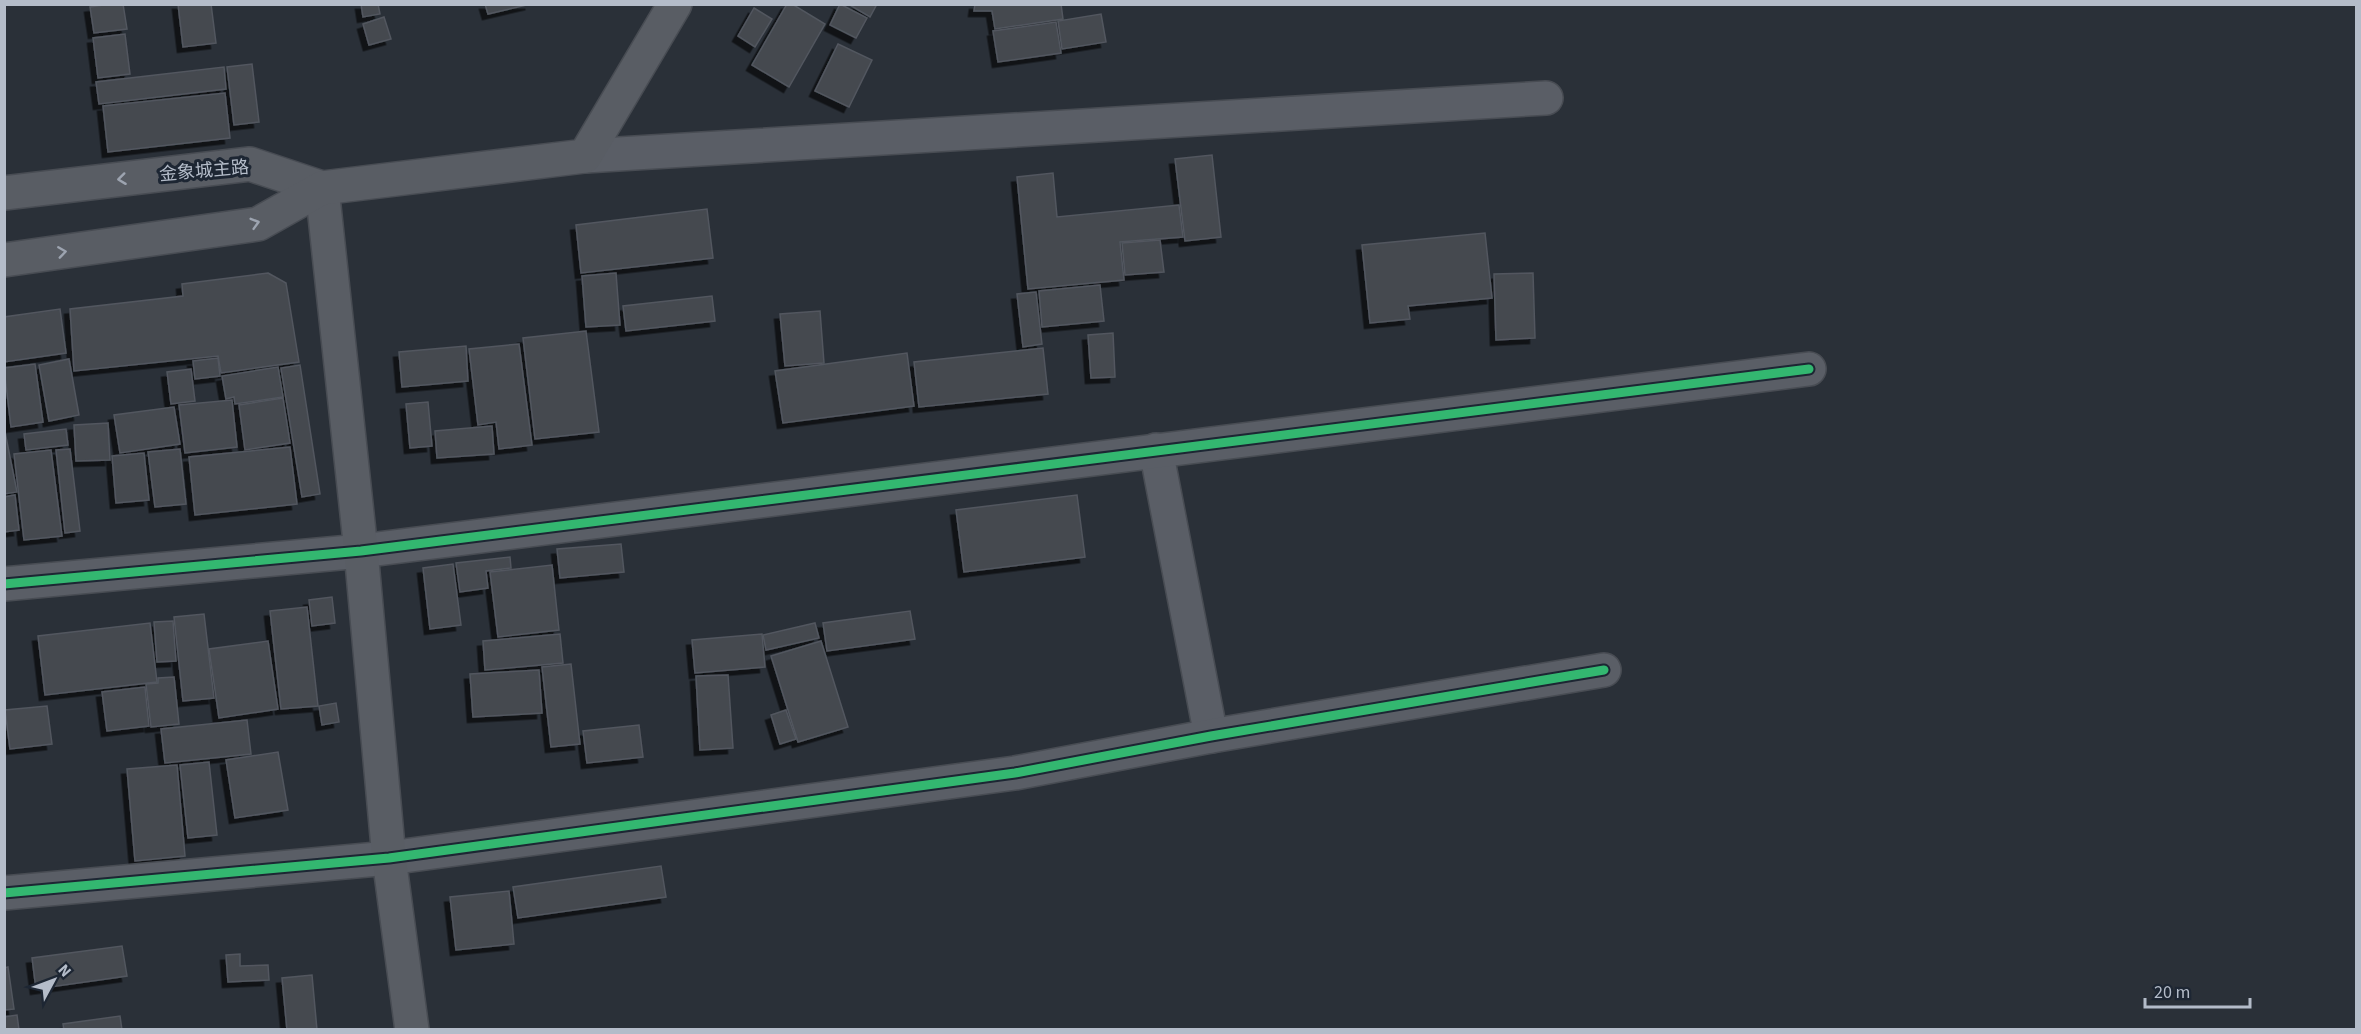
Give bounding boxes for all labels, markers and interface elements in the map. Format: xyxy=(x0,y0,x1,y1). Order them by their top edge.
street label: 金象城主路 xyxy=(158,155,250,187)
one-way arrow xyxy=(117,173,126,185)
one-way arrow xyxy=(249,218,260,230)
one-way arrow xyxy=(58,247,67,259)
north arrow xyxy=(24,950,84,1010)
text: N xyxy=(53,960,76,982)
scale bar xyxy=(2145,971,2250,1009)
text: 20 m xyxy=(2154,980,2190,1005)

